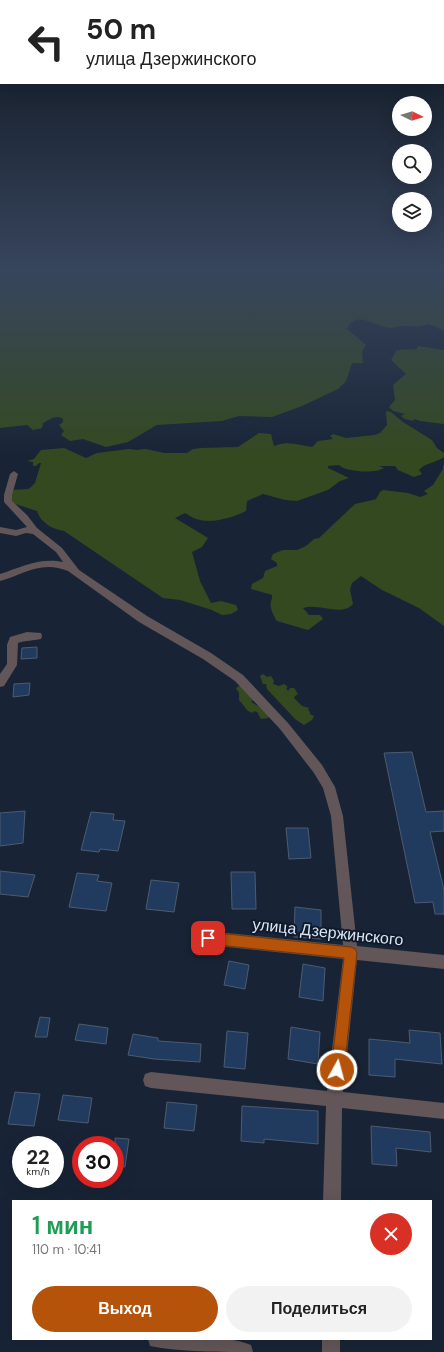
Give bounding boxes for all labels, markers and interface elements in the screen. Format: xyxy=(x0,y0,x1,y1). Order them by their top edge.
text: 50 m xyxy=(86,11,156,48)
icon: left xyxy=(20,16,72,68)
text: улица Дзержинского xyxy=(86,47,256,71)
north arrow xyxy=(392,96,432,136)
map controls xyxy=(392,96,432,232)
button: search xyxy=(392,144,432,184)
button: layers xyxy=(392,192,432,232)
street label: улица Дзержинского xyxy=(252,914,405,950)
pin xyxy=(191,921,225,955)
icon: arrive xyxy=(197,927,219,949)
position arrow xyxy=(316,1049,358,1091)
speed limit sign: 30 xyxy=(72,1136,124,1188)
text: 22 xyxy=(26,1144,50,1170)
text: km/h xyxy=(26,1165,50,1178)
text: 1 мин xyxy=(32,1210,93,1241)
button: close xyxy=(370,1213,412,1255)
text: 110 m · 10:41 xyxy=(32,1241,101,1258)
button: Выход xyxy=(32,1286,218,1332)
button: Поделиться xyxy=(226,1286,412,1332)

